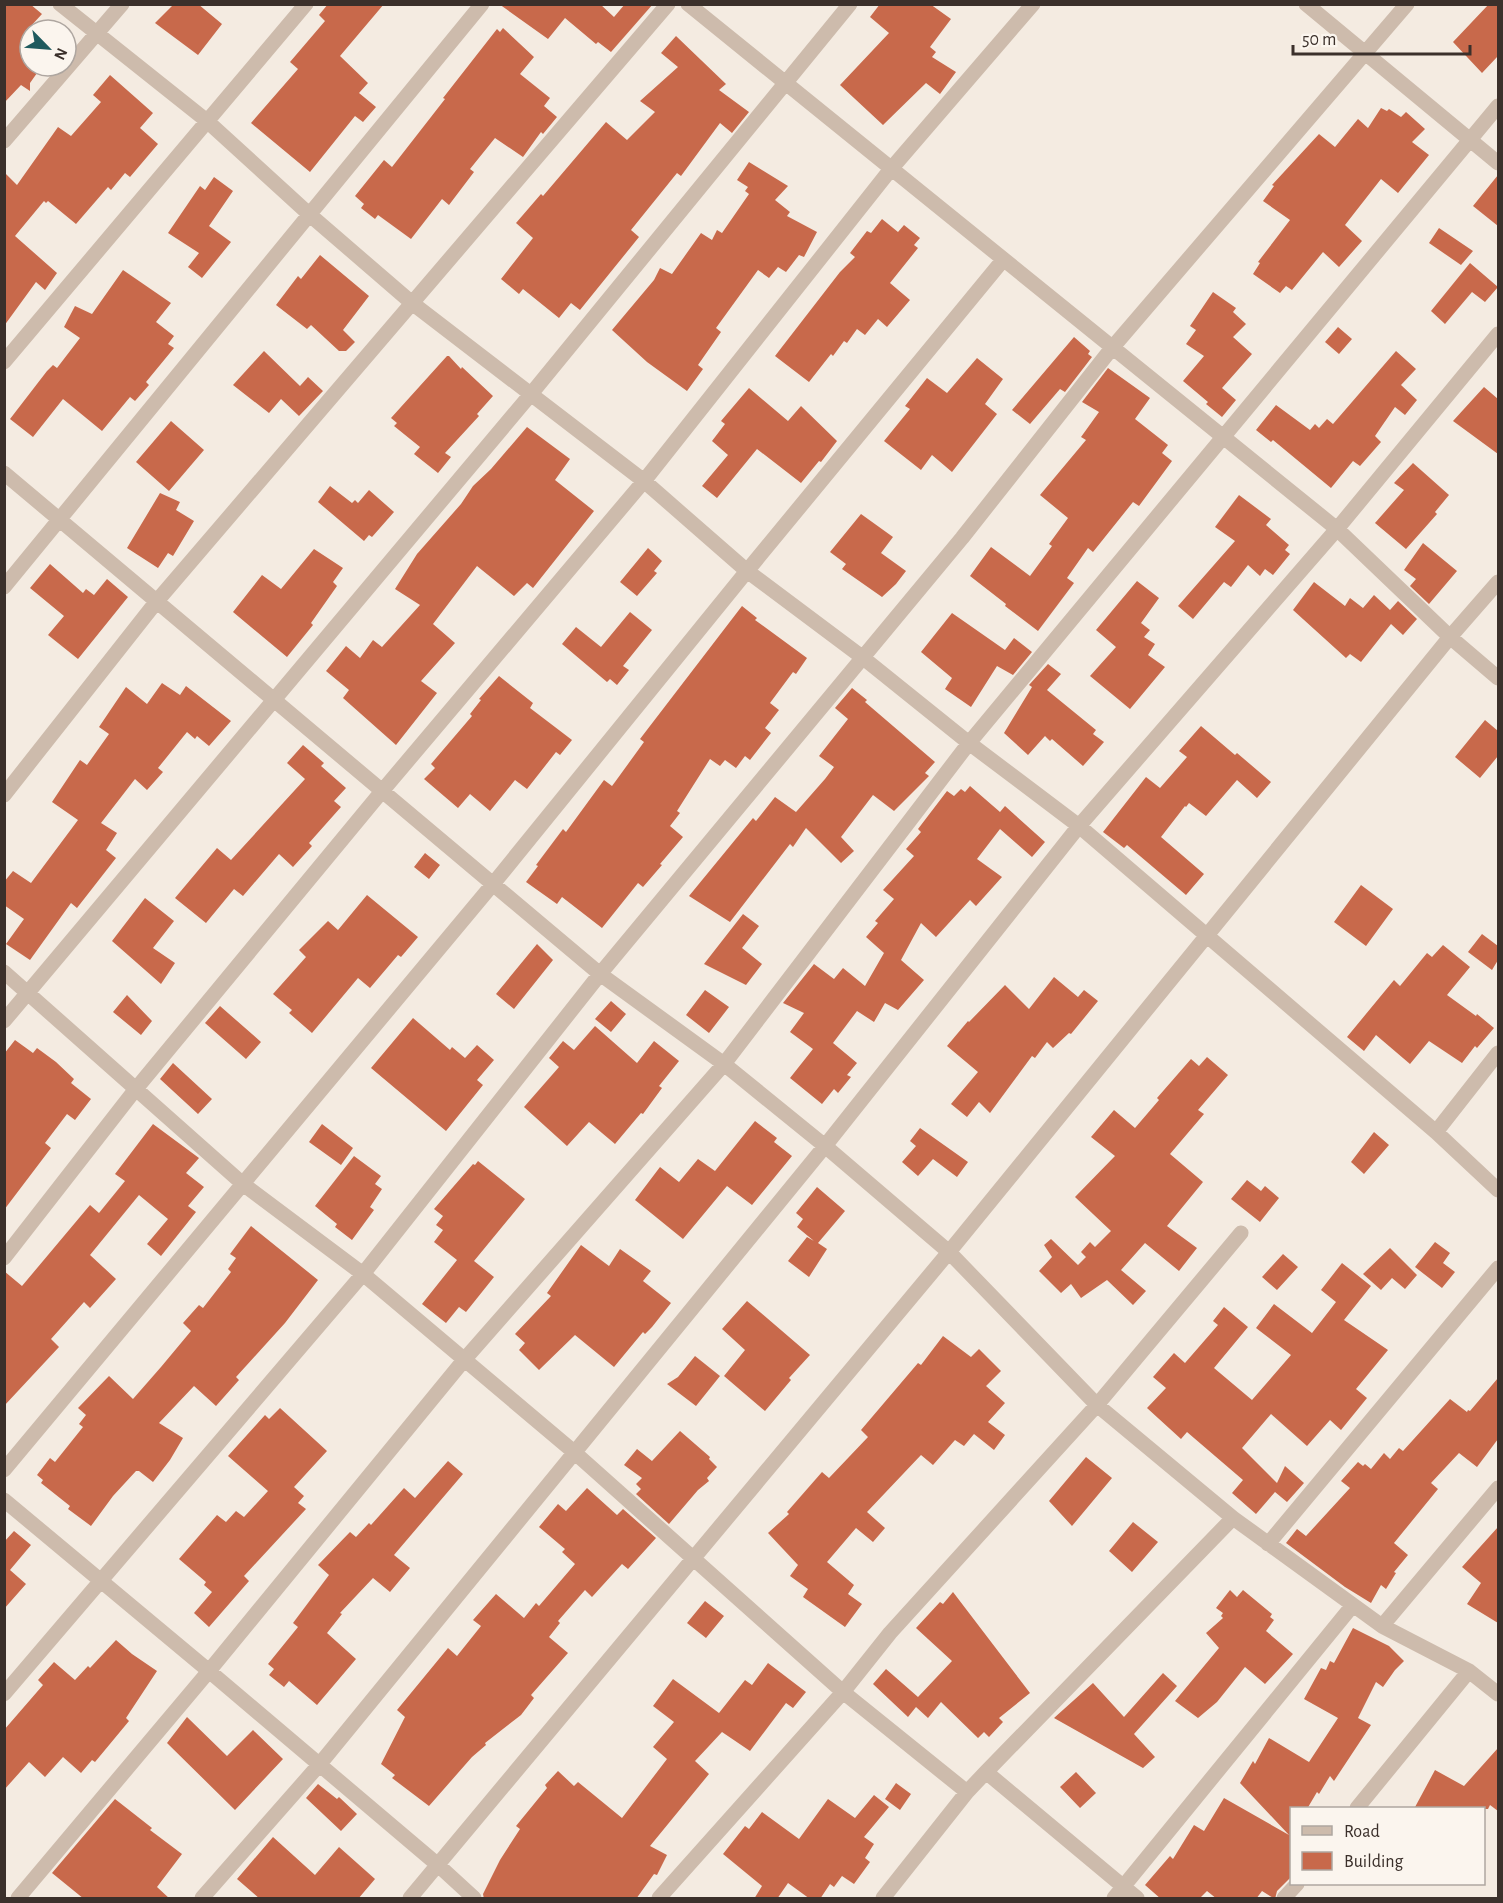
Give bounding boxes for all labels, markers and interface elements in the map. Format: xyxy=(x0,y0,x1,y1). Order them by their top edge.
north arrow xyxy=(18,18,78,78)
scale bar xyxy=(1293,18,1470,56)
text: 50 m xyxy=(1302,31,1336,49)
text: N xyxy=(51,45,70,62)
legend xyxy=(1290,1807,1485,1885)
text: Road xyxy=(1344,1823,1380,1841)
text: Building xyxy=(1344,1853,1404,1871)

